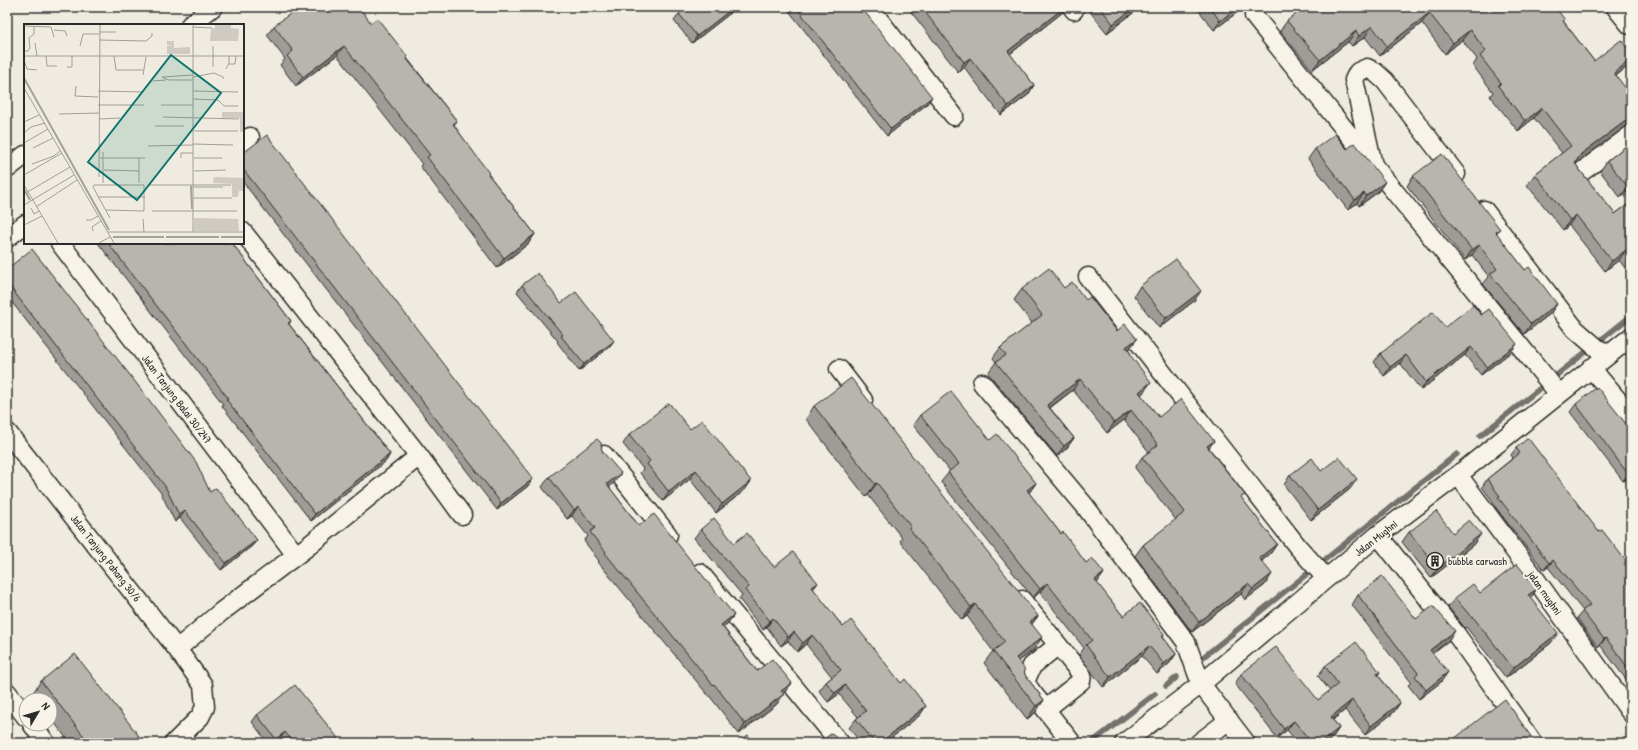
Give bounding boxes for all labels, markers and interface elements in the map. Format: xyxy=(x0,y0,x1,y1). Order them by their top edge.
inset map xyxy=(24,24,244,244)
street label: Jalan Tanjung Balai 30/247 xyxy=(139,352,215,446)
street label: Jalan Tanjung Pahang 30/6 xyxy=(68,512,145,605)
street label: Jalan Mughni xyxy=(1352,517,1400,559)
building icon: bubble carwash xyxy=(1425,551,1445,571)
place label: bubble carwash xyxy=(1448,554,1507,568)
street label: jalan mughni xyxy=(1524,567,1565,618)
north arrow xyxy=(18,692,58,732)
text: N xyxy=(39,699,53,713)

